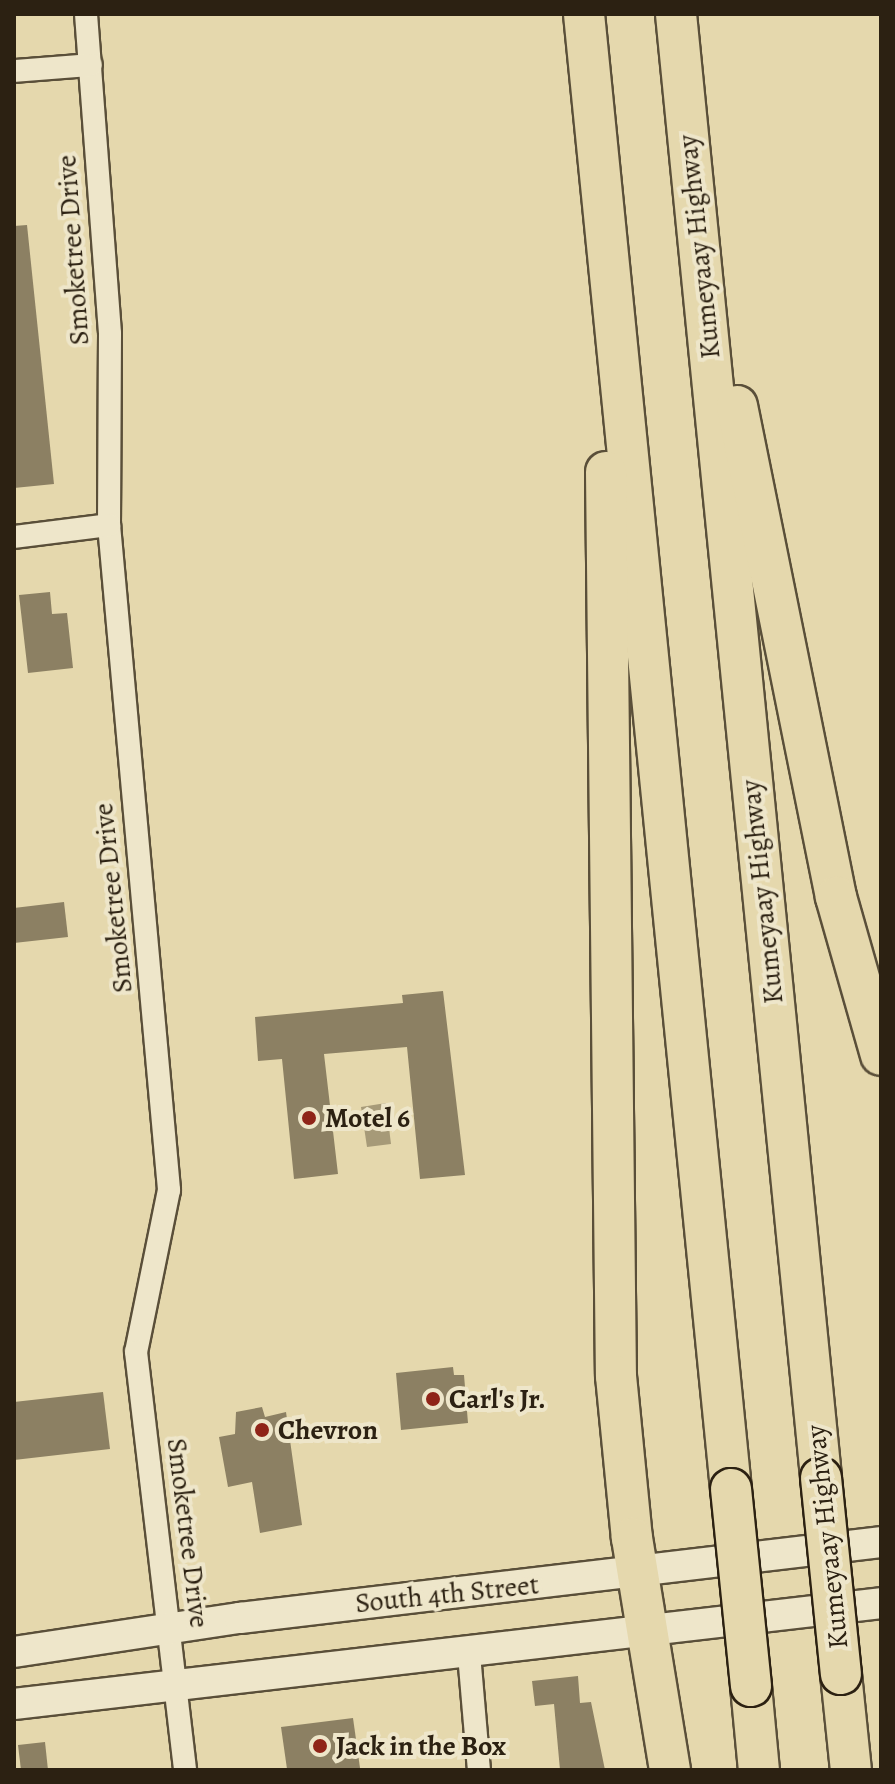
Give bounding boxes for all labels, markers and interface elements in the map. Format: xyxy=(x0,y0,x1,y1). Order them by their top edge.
street label: Kumeyaay Highway xyxy=(671,133,727,361)
street label: Smoketree Drive xyxy=(50,154,96,346)
street label: Kumeyaay Highway xyxy=(734,778,790,1006)
street label: Smoketree Drive xyxy=(86,801,140,995)
place label: Motel 6 xyxy=(325,1101,410,1135)
marker: Motel 6 xyxy=(300,1109,318,1127)
place label: Carl's Jr. xyxy=(449,1382,546,1416)
marker: Carl's Jr. xyxy=(424,1390,442,1408)
place label: Chevron xyxy=(278,1413,378,1447)
marker: Chevron xyxy=(253,1421,271,1439)
street label: Kumeyaay Highway xyxy=(799,1423,855,1651)
street label: Smoketree Drive xyxy=(160,1436,216,1630)
street label: South 4th Street xyxy=(354,1568,540,1620)
place label: Jack in the Box xyxy=(336,1729,506,1763)
marker: Jack in the Box xyxy=(311,1737,329,1755)

